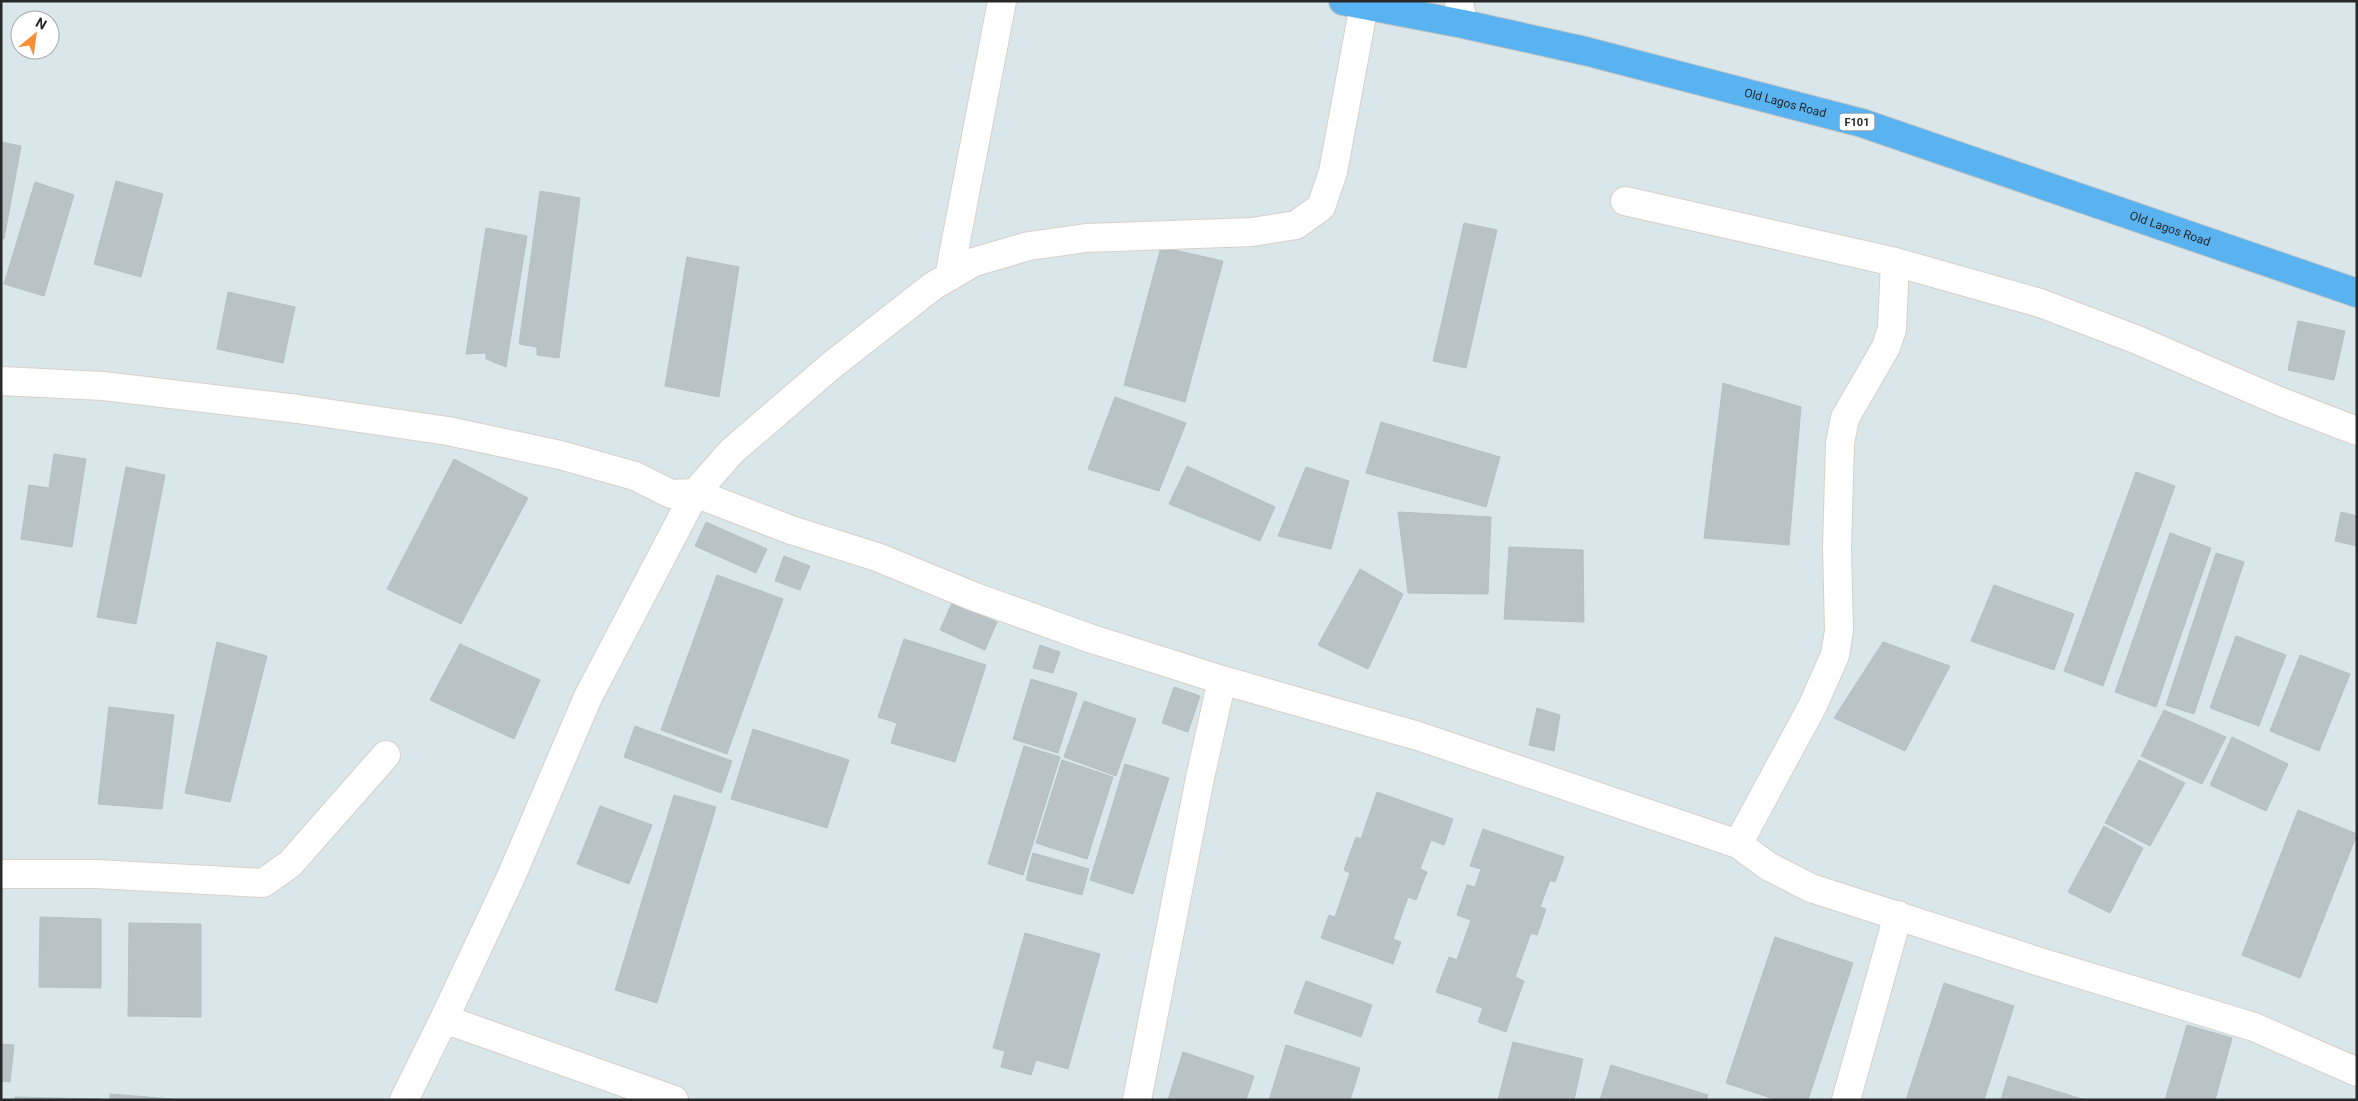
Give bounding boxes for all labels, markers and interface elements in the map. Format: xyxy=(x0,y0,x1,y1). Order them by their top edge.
north arrow xyxy=(10,10,60,60)
text: N xyxy=(33,14,50,33)
street label: Old Lagos Road xyxy=(1743,86,1828,120)
road number: F101 xyxy=(1840,114,1874,130)
street label: Old Lagos Road xyxy=(2128,208,2212,249)

